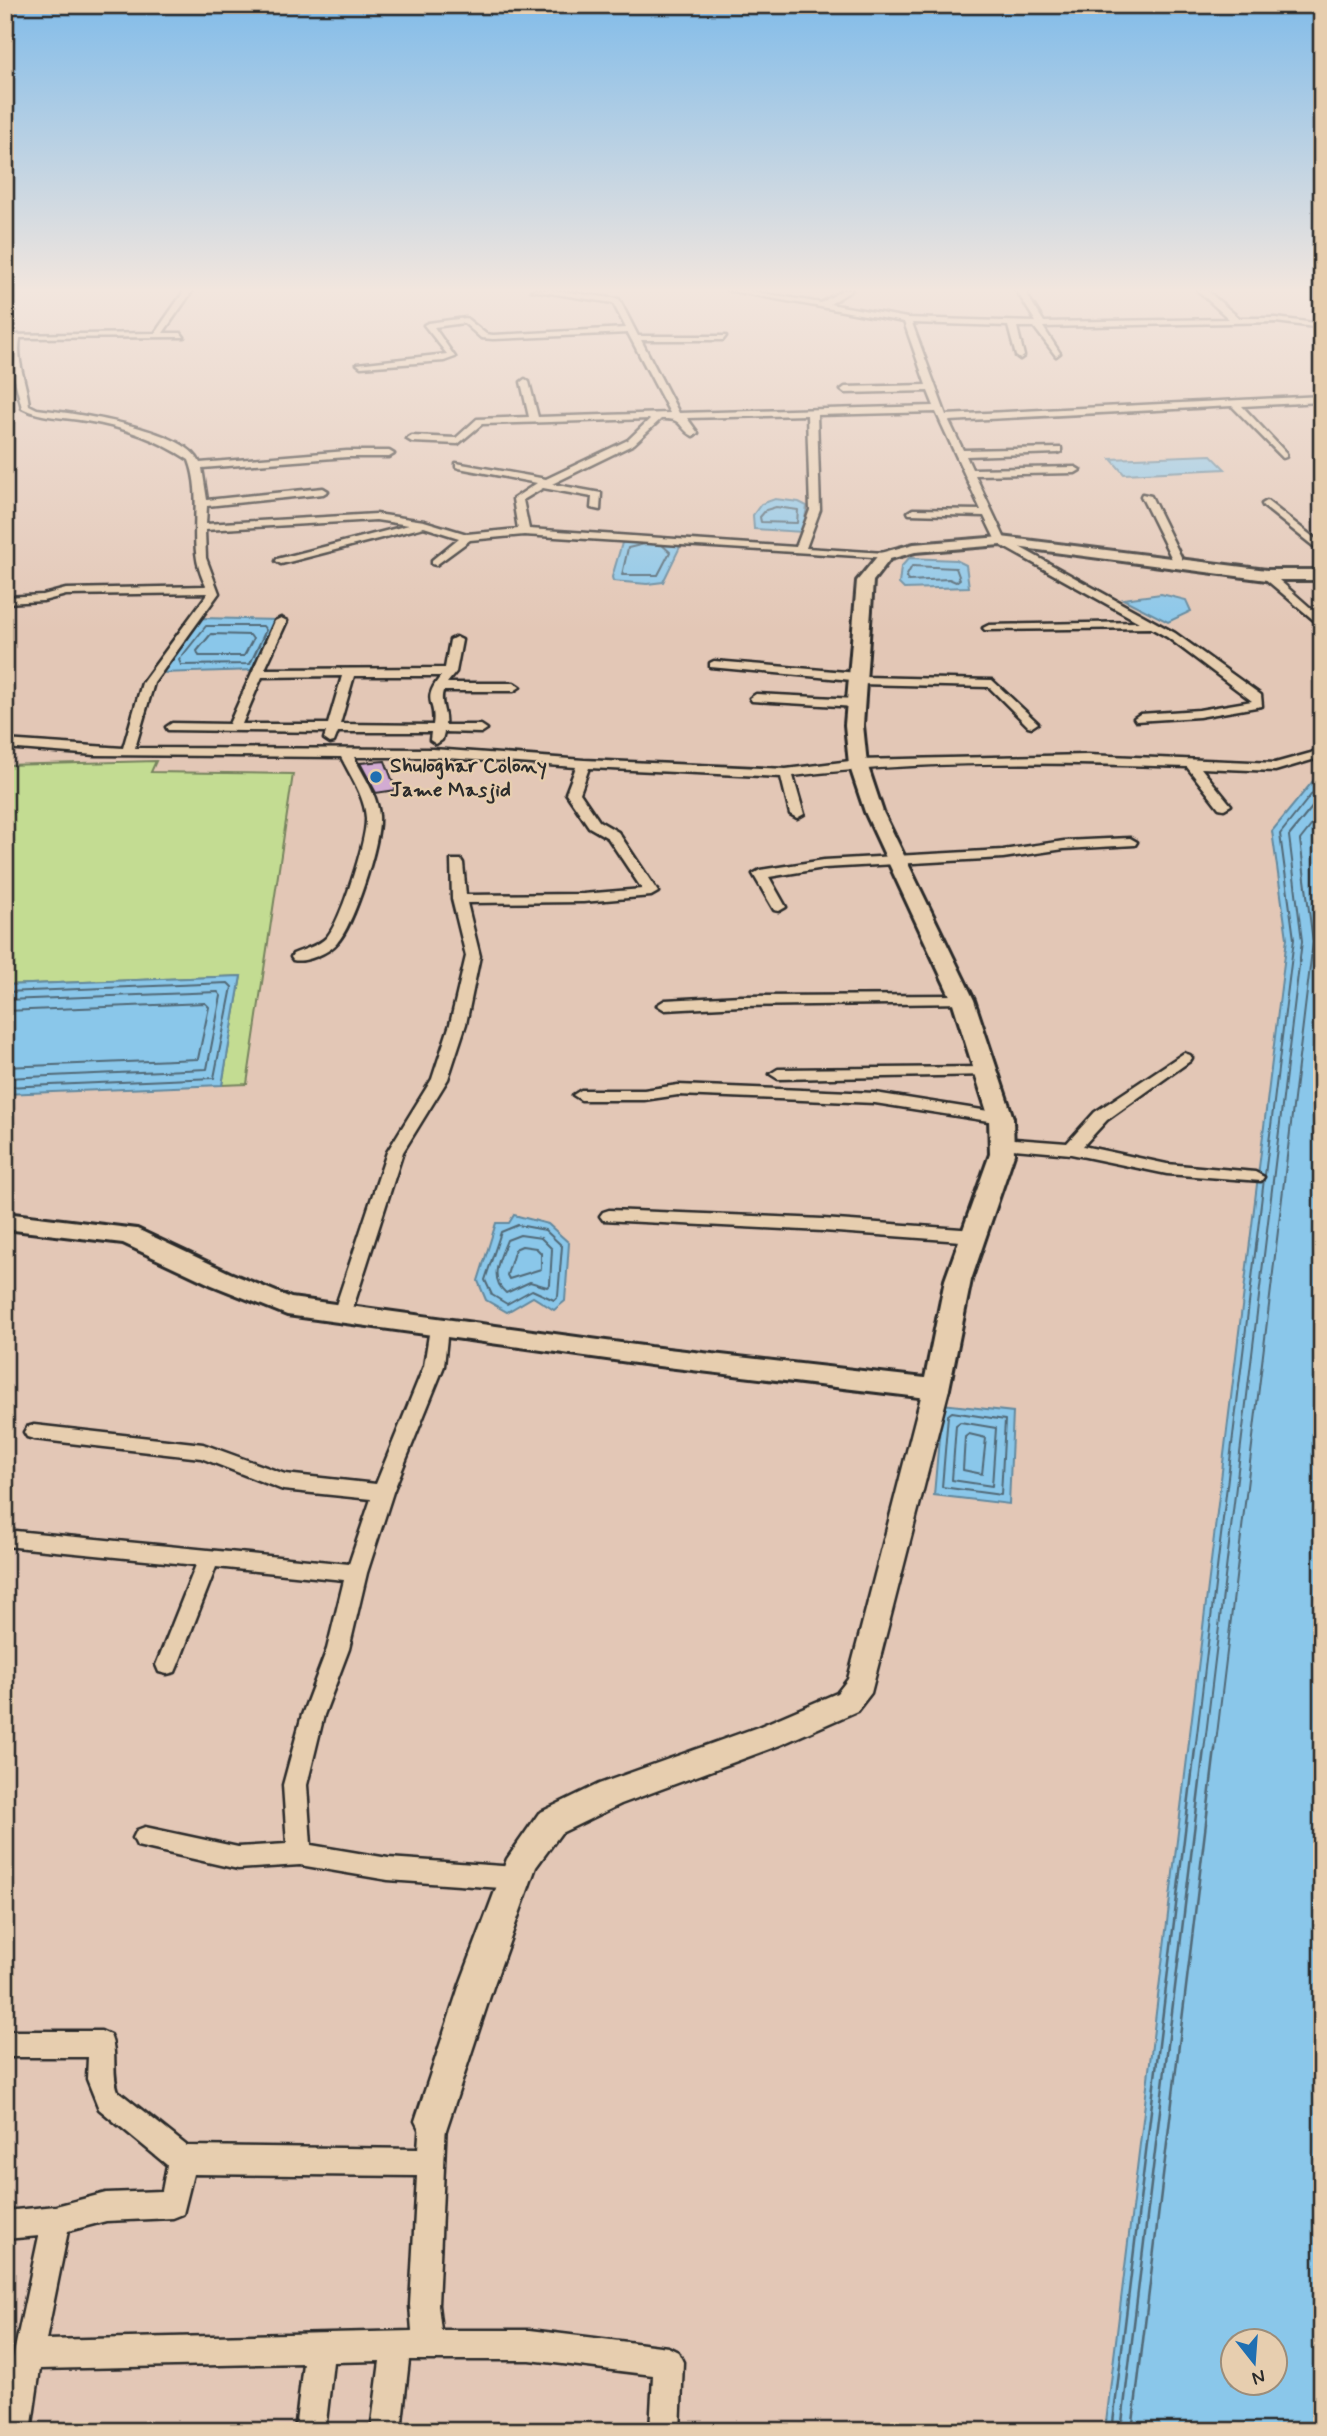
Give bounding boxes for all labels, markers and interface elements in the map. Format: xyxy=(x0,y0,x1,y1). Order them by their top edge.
place label: Shuloghar Colony Jame Masjid xyxy=(390,752,547,804)
marker: Shuloghar Colony Jame Masjid xyxy=(368,769,384,785)
north arrow xyxy=(1218,2328,1288,2398)
text: N xyxy=(1249,2363,1268,2391)

